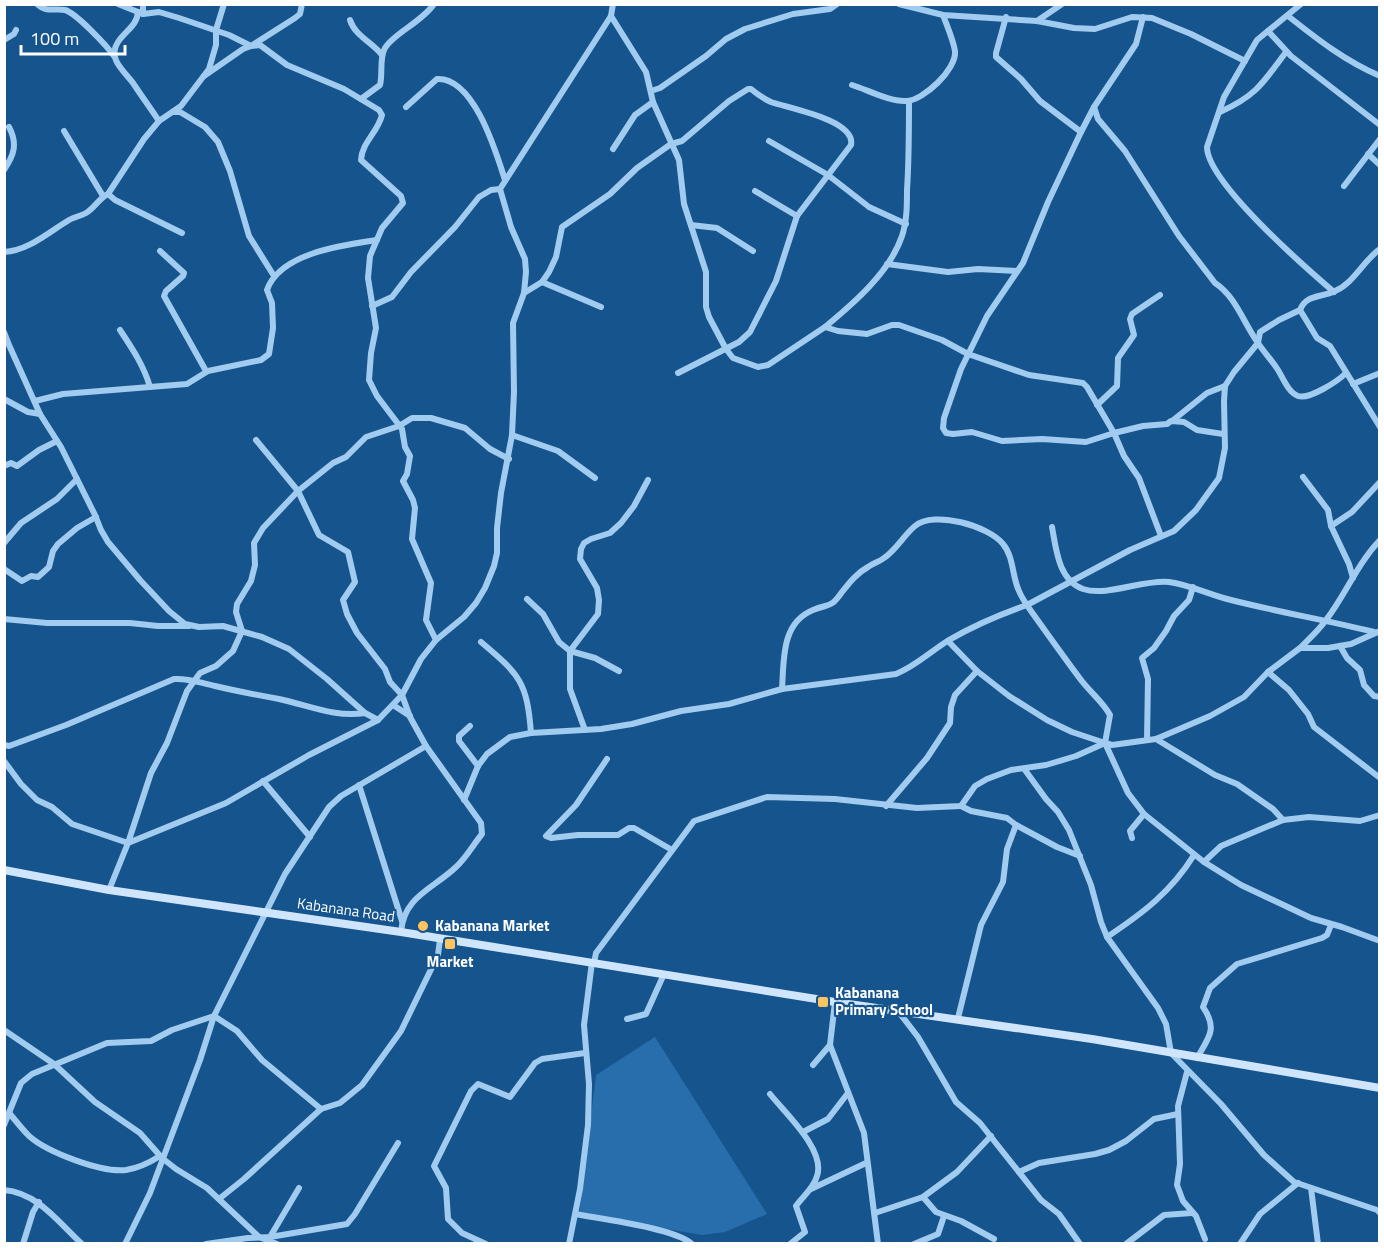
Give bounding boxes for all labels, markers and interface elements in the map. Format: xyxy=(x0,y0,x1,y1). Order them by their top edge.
scale bar xyxy=(21,18,124,56)
text: 100 m xyxy=(30,25,79,52)
street label: Kabanana Road xyxy=(296,891,396,928)
place label: Kabanana Market xyxy=(435,914,550,937)
marker: Kabanana Market xyxy=(416,919,430,933)
marker: Market xyxy=(443,937,457,951)
place label: Market xyxy=(427,950,474,973)
place label: Kabanana Primary School xyxy=(835,981,933,1021)
marker: Kabanana Primary School xyxy=(816,995,830,1009)

